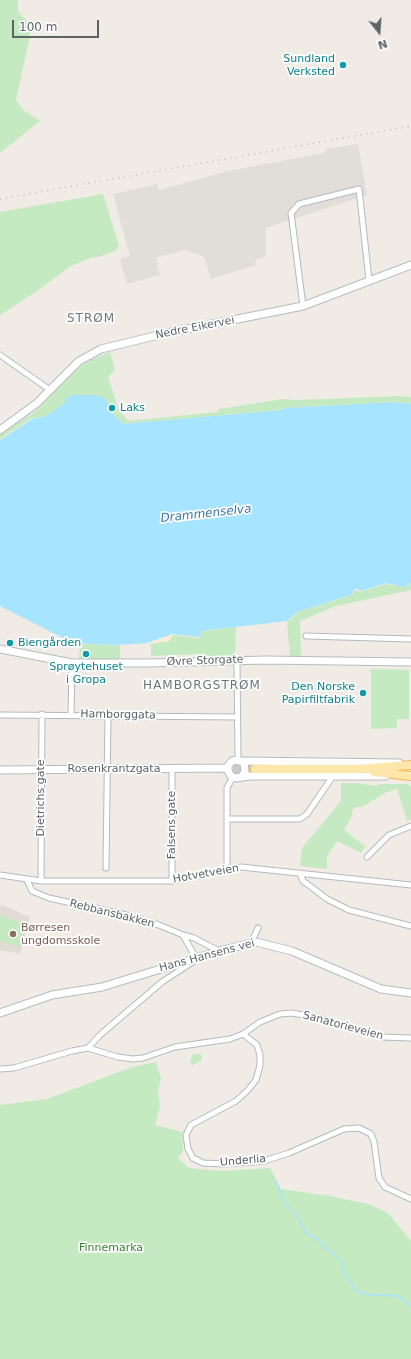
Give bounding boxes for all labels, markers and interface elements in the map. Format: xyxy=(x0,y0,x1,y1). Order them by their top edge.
scale bar xyxy=(14,12,101,38)
north arrow xyxy=(359,12,399,52)
text: 100 m xyxy=(19,20,57,34)
text: N xyxy=(376,36,389,52)
place label: Sundland Verksted xyxy=(283,52,335,78)
marker: Sundland Verksted xyxy=(338,60,348,70)
district label: STRØM xyxy=(67,312,115,326)
street label: Nedre Eikervei xyxy=(154,314,236,342)
place label: Laks xyxy=(120,401,145,415)
marker: Laks xyxy=(107,403,117,413)
water label: Drammenselva xyxy=(160,502,252,526)
place label: Biengården xyxy=(18,636,81,650)
marker: Biengården xyxy=(5,638,15,648)
marker: Sprøytehuset i Gropa xyxy=(81,649,91,659)
street label: Øvre Storgate xyxy=(166,653,244,669)
place label: Sprøytehuset i Gropa xyxy=(49,660,123,686)
district label: HAMBORGSTRØM xyxy=(143,679,261,693)
place label: Den Norske Papirfiltfabrik xyxy=(282,680,355,706)
marker: Den Norske Papirfiltfabrik xyxy=(358,688,368,698)
street label: Hamborggata xyxy=(80,708,156,722)
street label: Dietrichs gate xyxy=(34,759,48,837)
street label: Rosenkrantzgata xyxy=(68,762,160,776)
street label: Falsens gate xyxy=(165,791,179,859)
street label: Hotvetveien xyxy=(172,862,240,886)
street label: Rebbansbakken xyxy=(68,897,156,931)
place label: Børresen ungdomsskole xyxy=(21,921,100,947)
marker: Børresen ungdomsskole xyxy=(8,929,18,939)
street label: Hans Hansens vei xyxy=(158,937,256,975)
street label: Sanatorieveien xyxy=(301,1009,385,1043)
street label: Underlia xyxy=(219,1152,267,1170)
park label: Finnemarka xyxy=(79,1241,143,1255)

